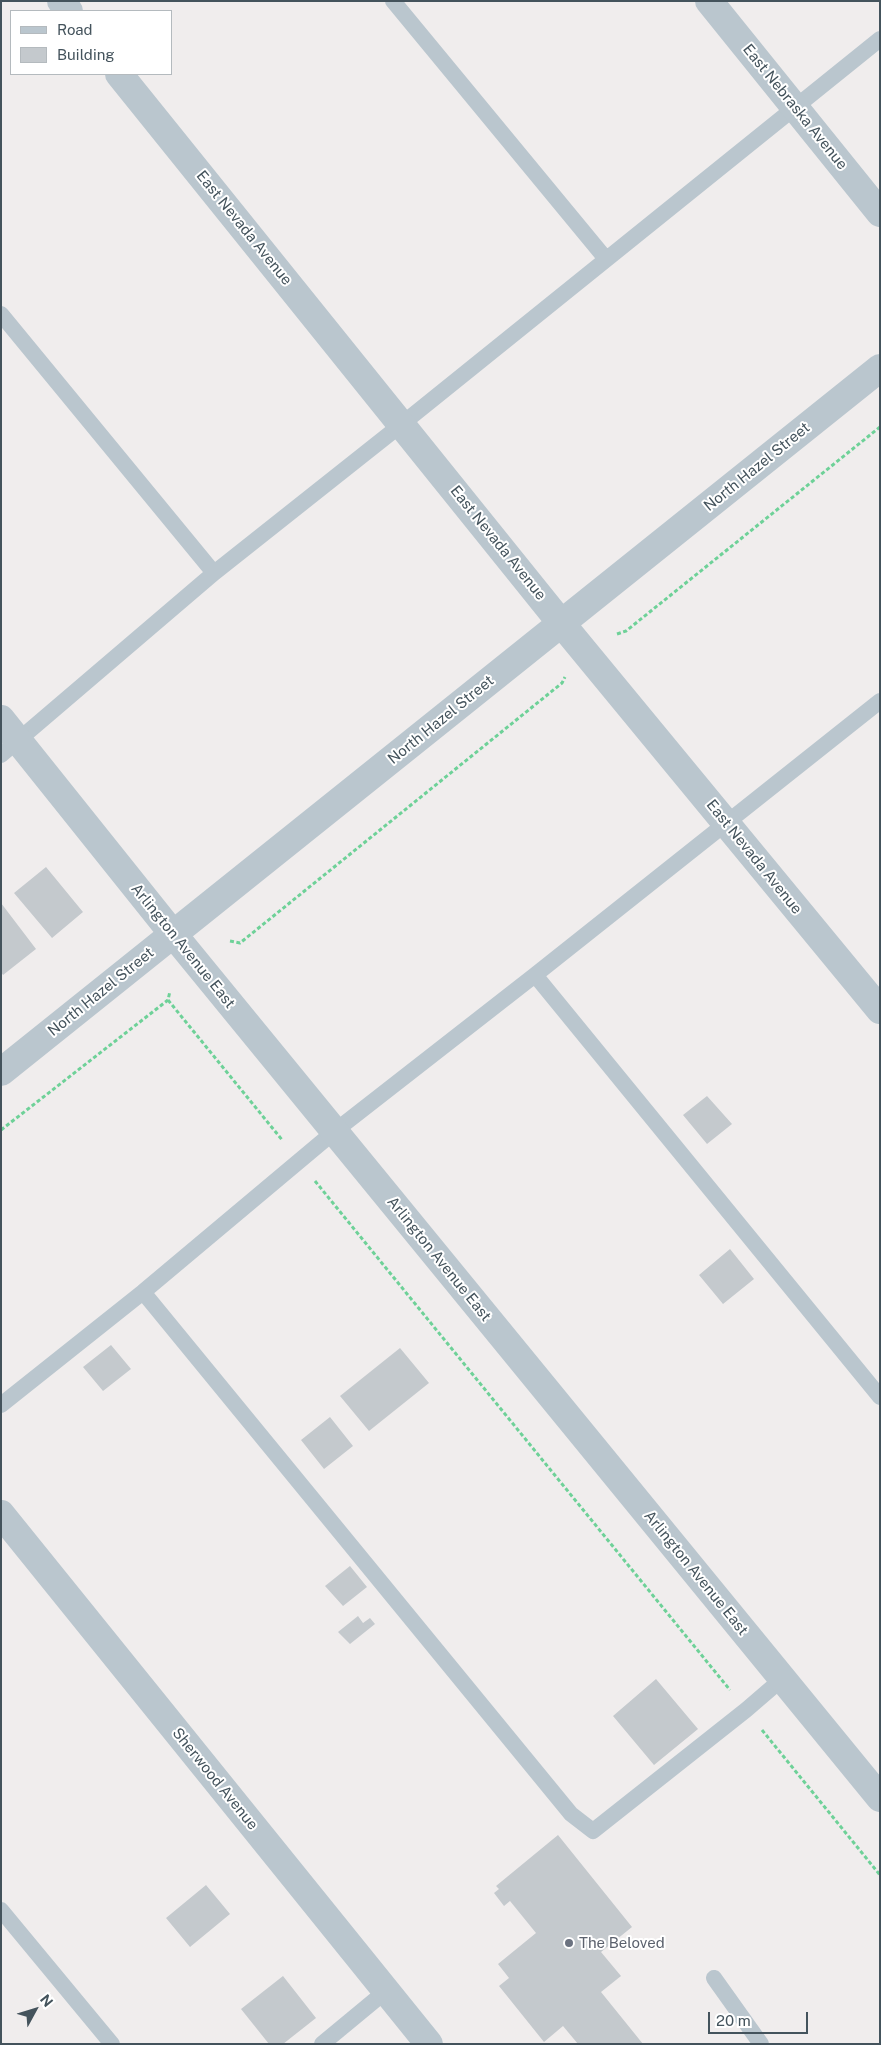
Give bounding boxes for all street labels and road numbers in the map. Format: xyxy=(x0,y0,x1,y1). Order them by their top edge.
street label: East Nebraska Avenue xyxy=(739,41,851,173)
street label: East Nevada Avenue xyxy=(192,167,296,289)
street label: North Hazel Street xyxy=(700,419,814,515)
street label: East Nevada Avenue xyxy=(446,482,550,604)
street label: North Hazel Street xyxy=(384,672,498,768)
street label: East Nevada Avenue xyxy=(702,796,806,918)
street label: Arlington Avenue East xyxy=(127,880,239,1012)
street label: North Hazel Street xyxy=(44,944,158,1040)
street label: Arlington Avenue East xyxy=(383,1193,495,1325)
street label: Arlington Avenue East xyxy=(640,1507,752,1639)
street label: Sherwood Avenue xyxy=(168,1724,262,1834)

